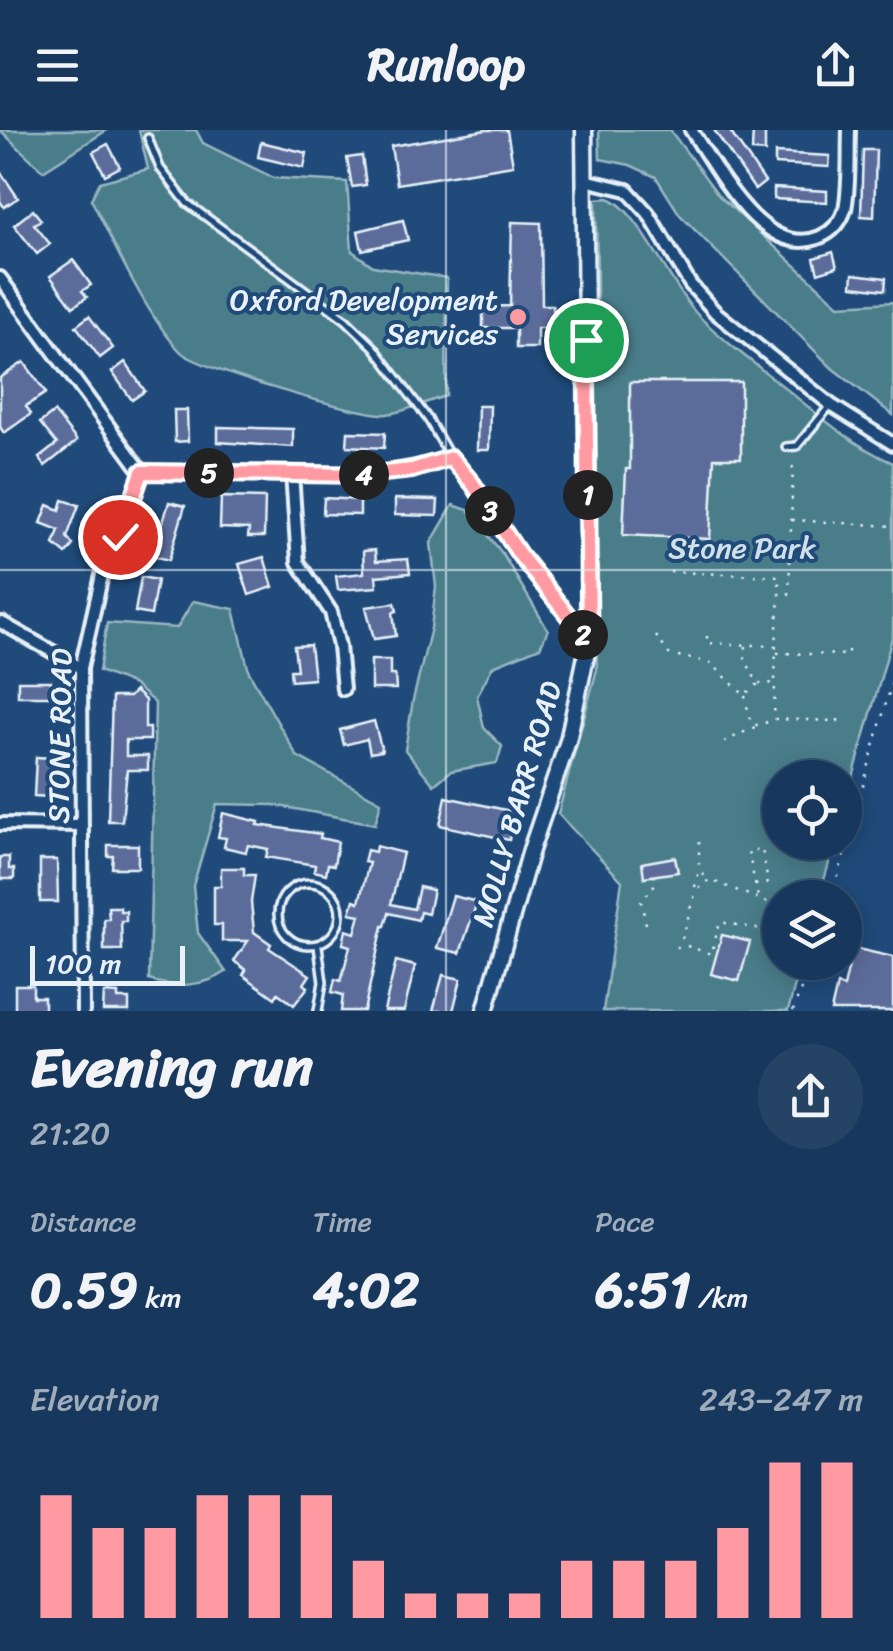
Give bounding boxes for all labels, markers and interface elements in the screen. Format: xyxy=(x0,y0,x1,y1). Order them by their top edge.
text: Runloop xyxy=(368,25,525,105)
icon: menu xyxy=(30,38,85,93)
icon: share xyxy=(808,38,863,93)
place label: Oxford Development Services xyxy=(230,273,498,361)
pin xyxy=(544,298,629,383)
marker: Oxford Development Services xyxy=(507,306,529,328)
icon: arrive xyxy=(559,313,614,368)
pin: 5 xyxy=(184,448,234,498)
text: 5 xyxy=(200,448,218,497)
pin: 4 xyxy=(339,450,389,500)
text: 4 xyxy=(355,450,373,499)
pin: 1 xyxy=(563,470,613,520)
text: 1 xyxy=(582,470,594,519)
pin: 3 xyxy=(465,486,515,536)
text: 3 xyxy=(482,486,498,535)
pin xyxy=(78,495,163,580)
icon: check xyxy=(93,510,148,565)
park label: Stone Park xyxy=(668,521,817,575)
pin: 2 xyxy=(558,610,608,660)
text: 2 xyxy=(575,610,591,659)
street label: STONE ROAD xyxy=(31,648,89,824)
street label: MOLLY BARR ROAD xyxy=(456,674,578,934)
map controls xyxy=(762,760,862,980)
button: locate xyxy=(762,760,862,860)
button: layers xyxy=(762,880,862,980)
text: 100 m xyxy=(45,939,121,988)
scale bar xyxy=(30,941,185,986)
text: Evening run xyxy=(30,1019,313,1116)
button: share xyxy=(758,1044,863,1149)
text: 21:20 xyxy=(30,1105,111,1162)
text: Distance xyxy=(30,1197,136,1246)
text: Time xyxy=(313,1197,372,1246)
text: Pace xyxy=(595,1197,655,1246)
text: 0.59 xyxy=(30,1246,138,1335)
text: 4:02 xyxy=(313,1246,419,1335)
text: 6:51 xyxy=(595,1246,691,1335)
text: km xyxy=(138,1273,182,1322)
text: /km xyxy=(691,1273,748,1322)
text: Elevation xyxy=(30,1371,160,1428)
text: 243–247 m xyxy=(699,1371,863,1428)

